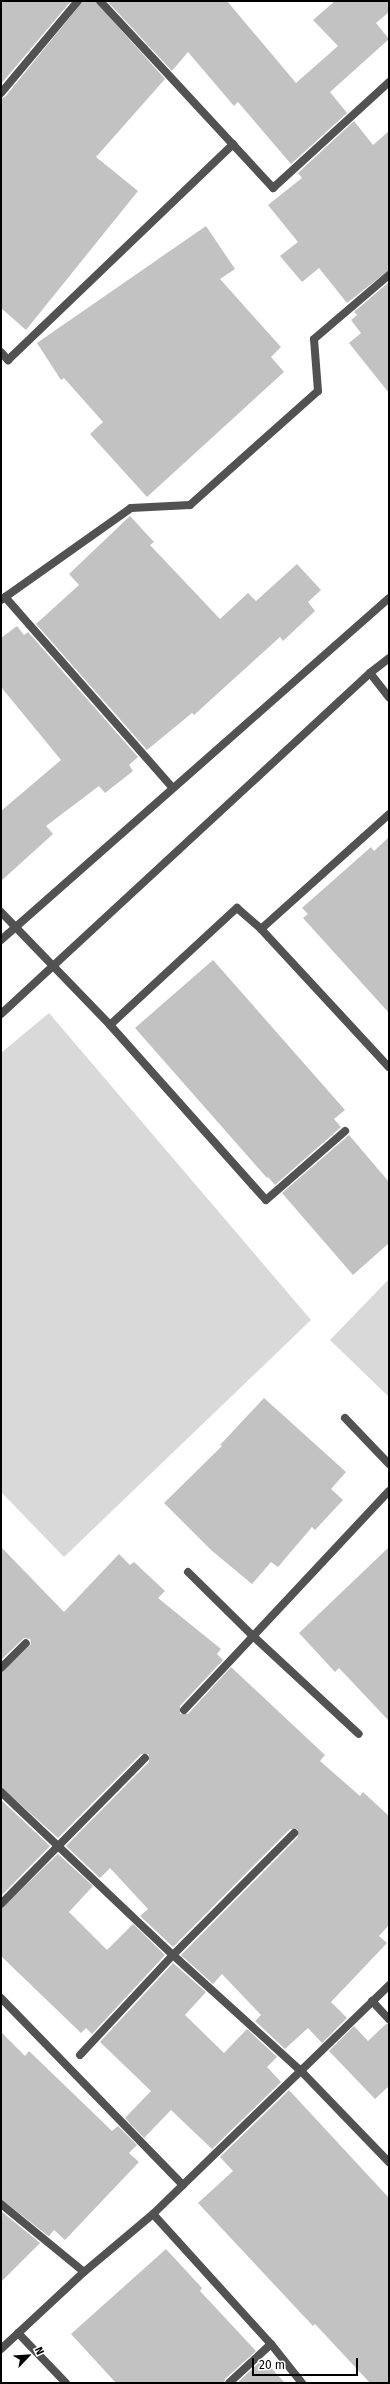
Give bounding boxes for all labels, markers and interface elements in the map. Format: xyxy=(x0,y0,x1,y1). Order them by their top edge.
north arrow xyxy=(8,2336,48,2376)
text: N xyxy=(32,2345,47,2357)
scale bar xyxy=(254,2350,360,2376)
text: 20 m xyxy=(259,2358,285,2372)

